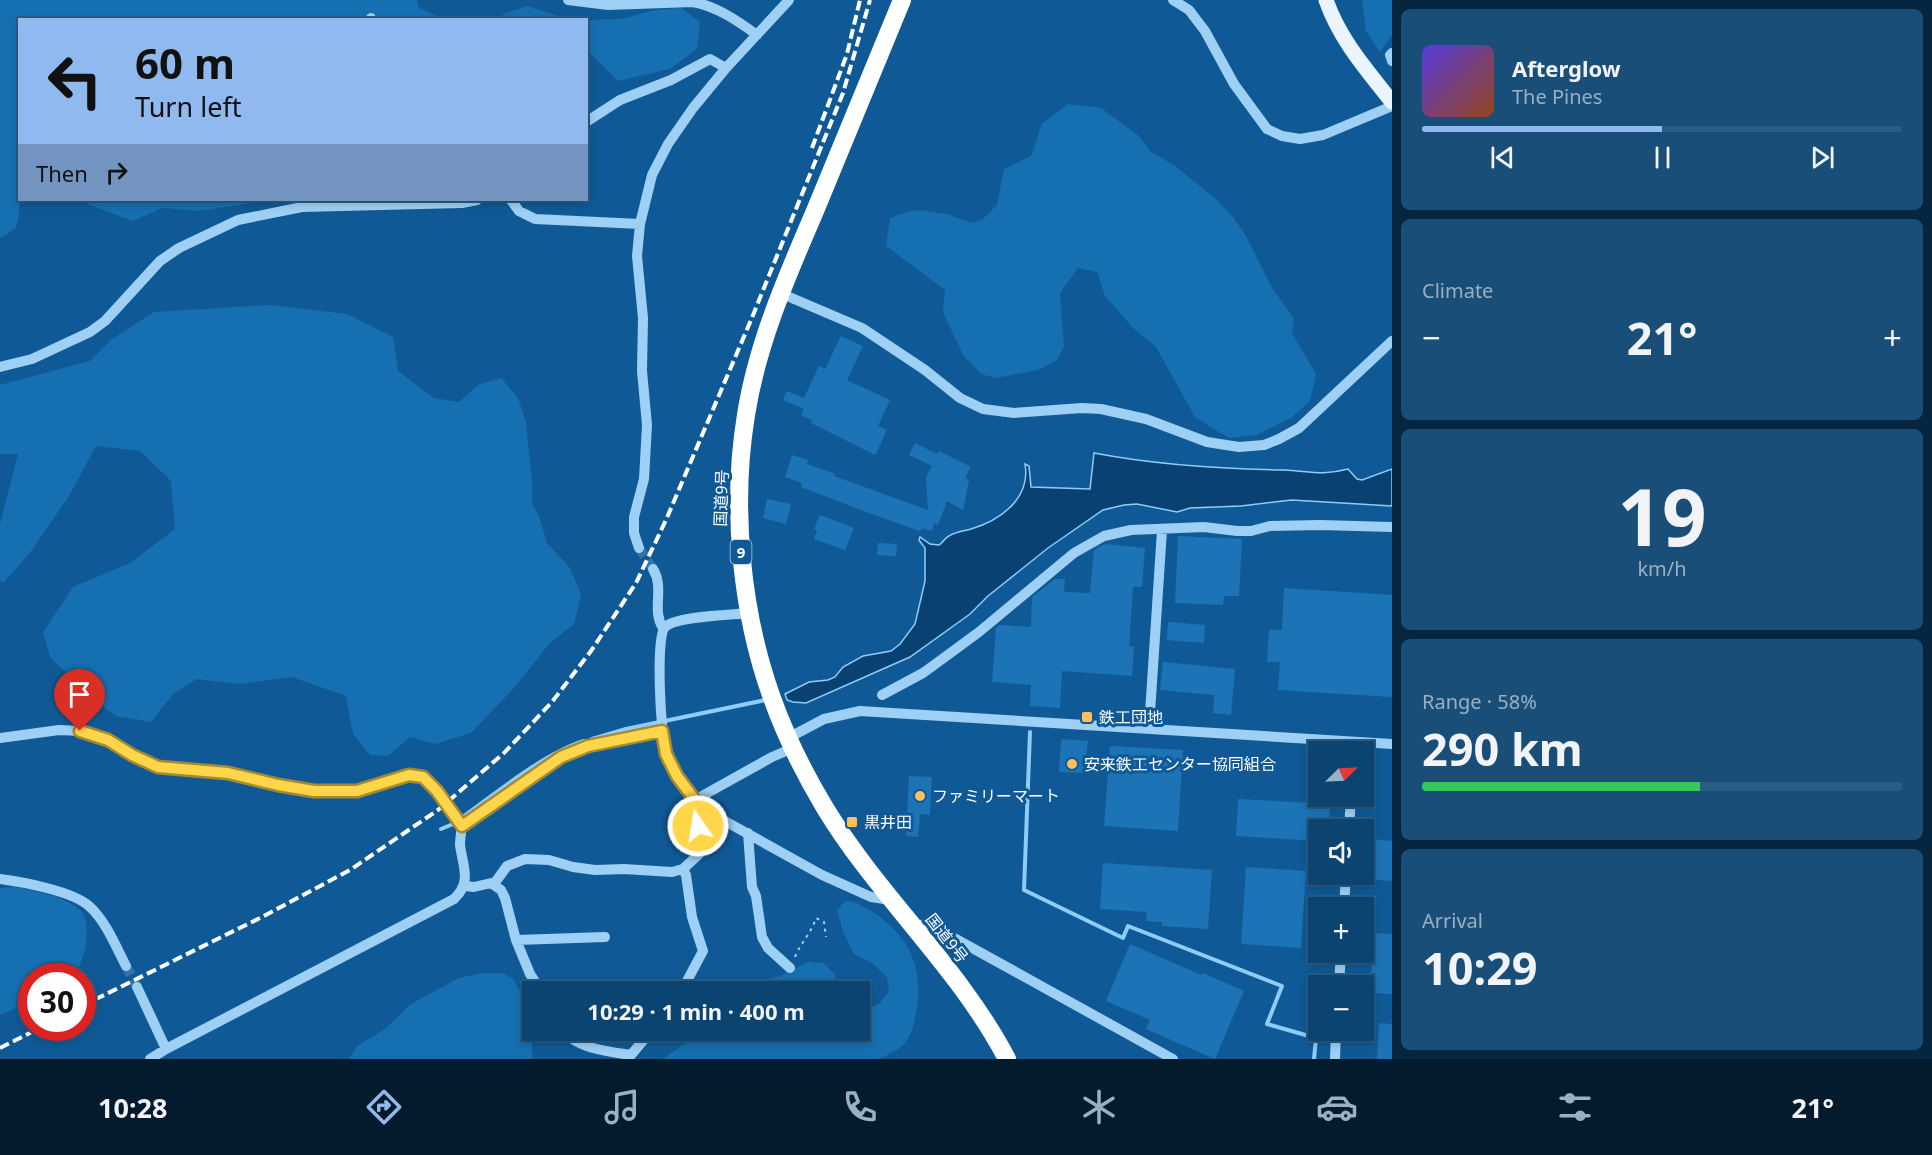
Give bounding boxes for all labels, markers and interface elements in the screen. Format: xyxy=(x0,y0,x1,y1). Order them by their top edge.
text: 60 m xyxy=(135,34,235,91)
icon: left xyxy=(36,42,114,120)
text: Afterglow xyxy=(1512,53,1621,83)
text: The Pines xyxy=(1512,83,1602,110)
text: Turn left xyxy=(135,88,241,125)
icon: previous xyxy=(1486,141,1519,174)
icon: pause xyxy=(1646,141,1679,174)
icon: next xyxy=(1806,141,1839,174)
icon: right xyxy=(100,156,133,189)
text: Then xyxy=(36,158,88,188)
text: Climate xyxy=(1422,277,1493,304)
text: 21° xyxy=(1627,307,1697,368)
text: − xyxy=(1422,315,1441,360)
text: + xyxy=(1883,315,1902,360)
text: 19 xyxy=(1617,463,1707,569)
street label: 国道9号 xyxy=(709,469,733,527)
road number: 9 xyxy=(730,540,752,564)
text: km/h xyxy=(1637,555,1687,582)
pin xyxy=(54,669,105,731)
icon: arrive xyxy=(63,678,96,711)
text: Range · 58% xyxy=(1422,688,1537,715)
place label: 鉄工団地 xyxy=(1099,706,1163,728)
marker: 鉄工団地 xyxy=(1080,710,1094,724)
text: 290 km xyxy=(1422,718,1583,779)
north arrow xyxy=(1308,741,1374,807)
map controls xyxy=(1308,741,1374,1041)
place label: 安来鉄工センター協同組合 xyxy=(1084,753,1276,775)
marker: 安来鉄工センター協同組合 xyxy=(1065,757,1079,771)
place label: ファミリーマート xyxy=(932,785,1060,807)
marker: ファミリーマート xyxy=(913,789,927,803)
position arrow xyxy=(666,794,730,858)
place label: 黒井田 xyxy=(864,811,912,833)
marker: 黒井田 xyxy=(845,815,859,829)
button: sound xyxy=(1308,819,1374,885)
button: + xyxy=(1308,897,1374,963)
text: Arrival xyxy=(1422,907,1483,934)
street label: 国道9号 xyxy=(921,909,973,967)
text: 10:29 xyxy=(1422,937,1538,998)
speed limit sign: 30 xyxy=(18,963,96,1041)
button: − xyxy=(1308,975,1374,1041)
text: 10:29 · 1 min · 400 m xyxy=(587,996,805,1026)
icon: directions xyxy=(363,1086,405,1128)
icon: music xyxy=(601,1086,643,1128)
icon: phone xyxy=(839,1086,881,1128)
icon: climate xyxy=(1078,1086,1120,1128)
icon: car xyxy=(1316,1086,1358,1128)
icon: filters xyxy=(1554,1086,1596,1128)
text: 10:28 xyxy=(98,1089,167,1126)
text: 21° xyxy=(1792,1089,1834,1126)

